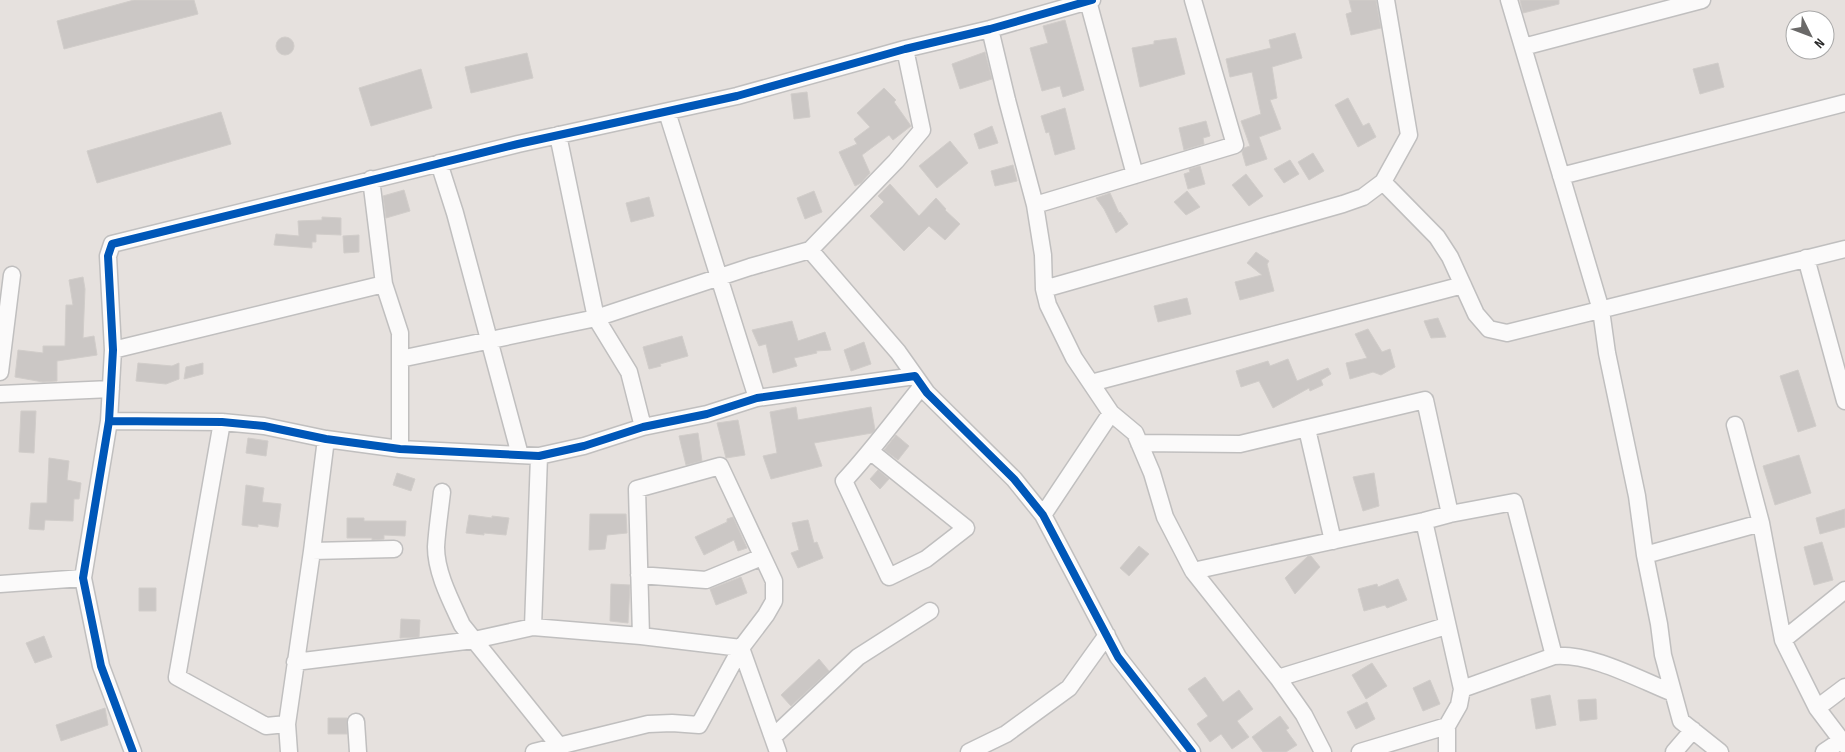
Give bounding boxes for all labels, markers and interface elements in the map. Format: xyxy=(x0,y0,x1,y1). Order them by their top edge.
north arrow xyxy=(1785,10,1835,60)
text: N xyxy=(1810,35,1828,52)

